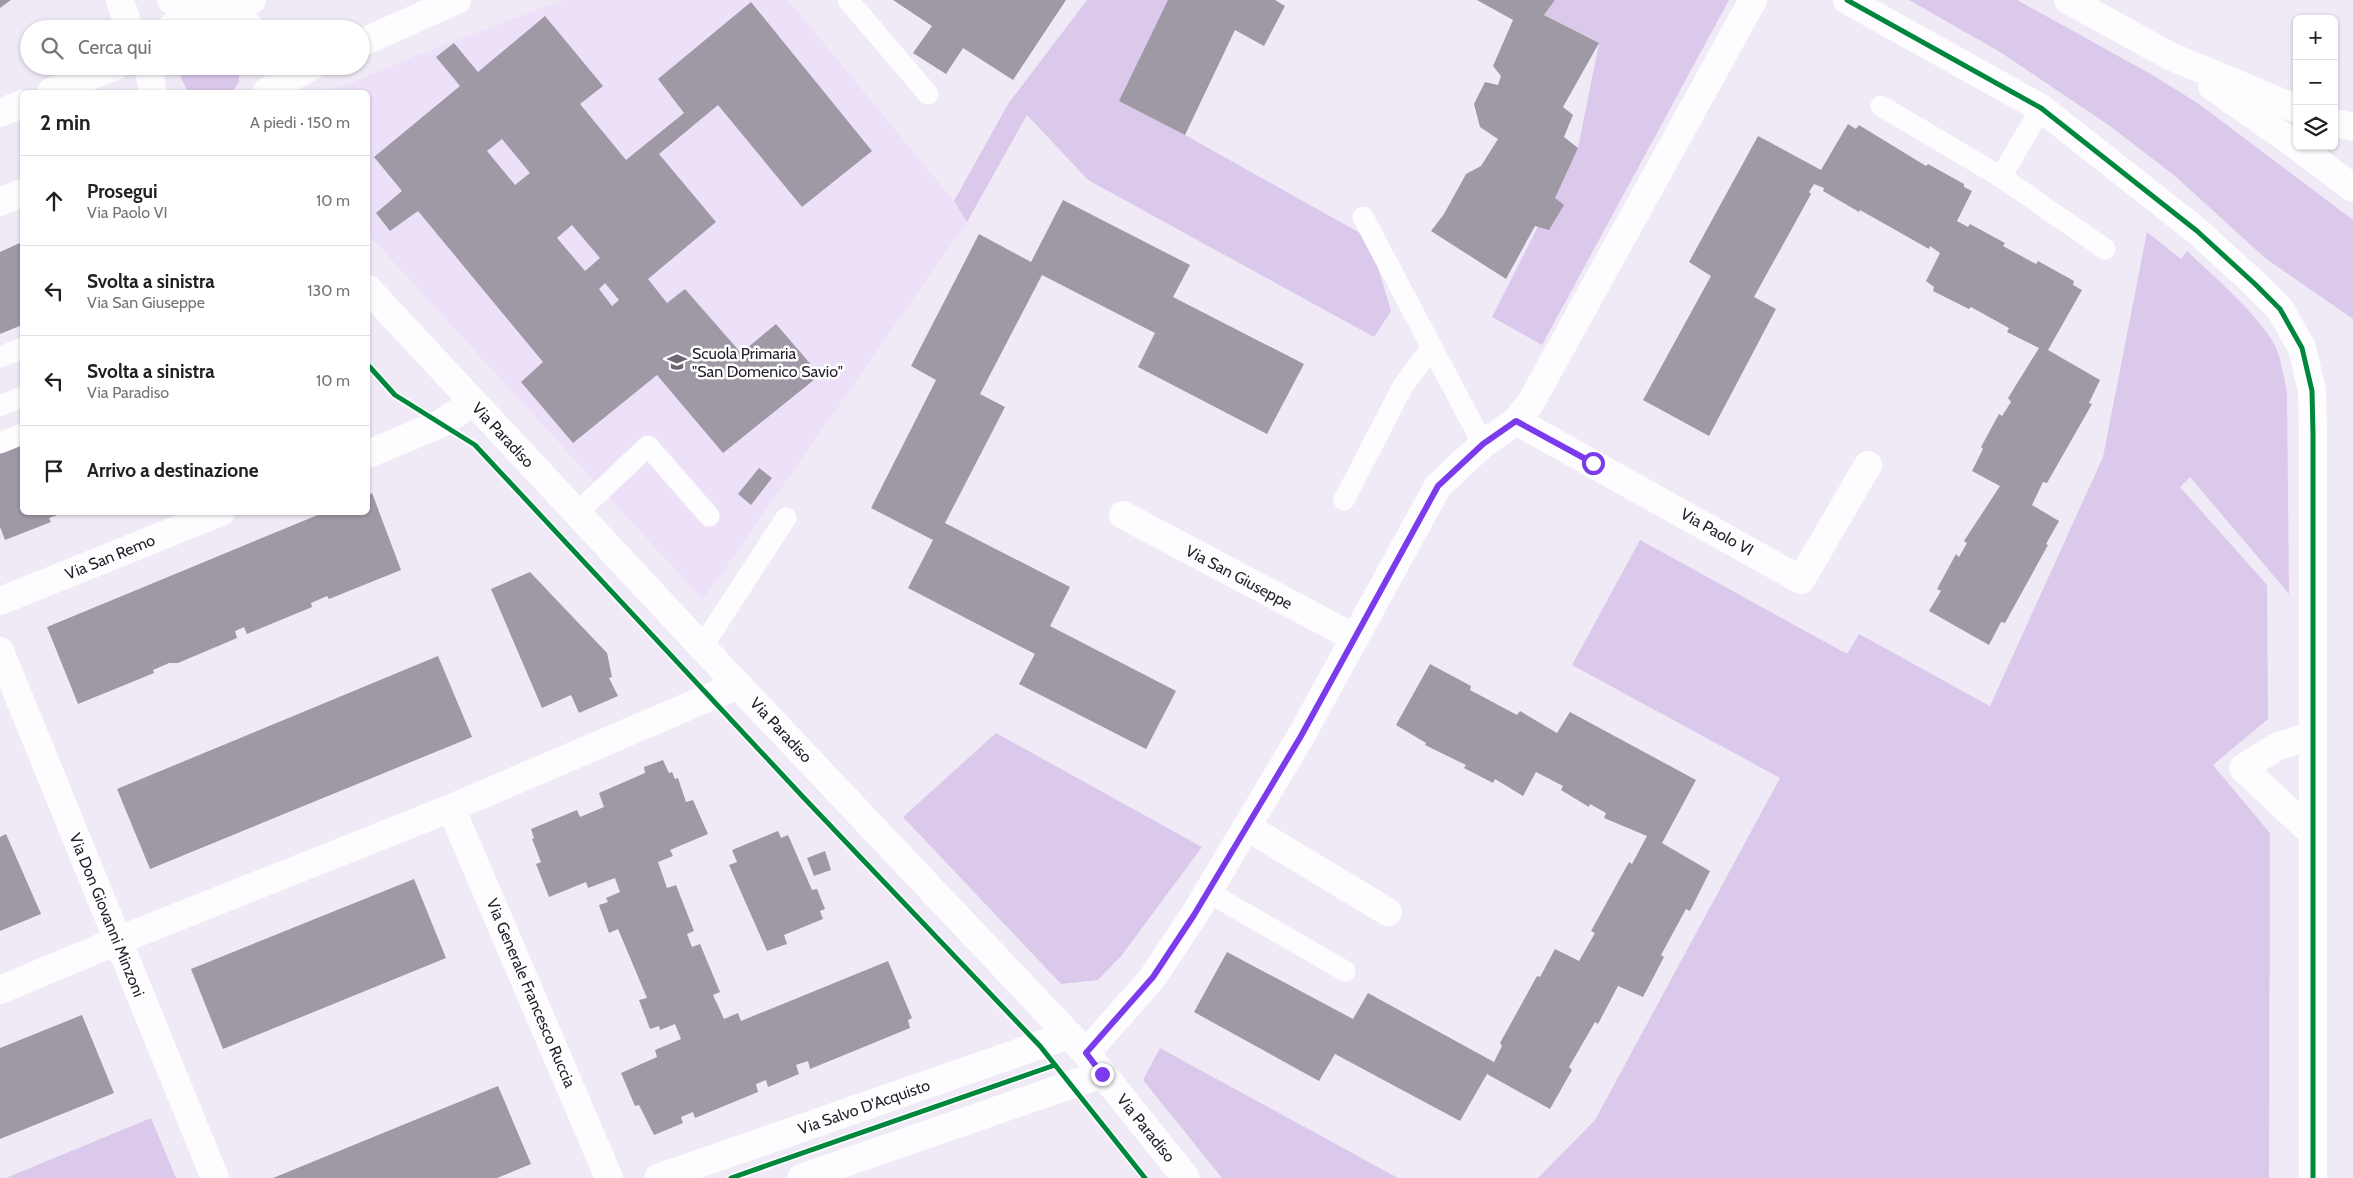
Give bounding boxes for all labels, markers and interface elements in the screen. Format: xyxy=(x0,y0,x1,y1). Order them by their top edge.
map controls xyxy=(2293,15,2338,150)
button: + xyxy=(2293,15,2338,60)
search box xyxy=(20,20,370,75)
icon: search xyxy=(38,34,66,62)
text: Cerca qui xyxy=(78,36,152,59)
button: − xyxy=(2293,60,2338,105)
button: layers xyxy=(2293,105,2338,150)
text: 2 min xyxy=(40,110,91,135)
text: A piedi · 150 m xyxy=(250,113,350,132)
text: Prosegui xyxy=(87,180,158,203)
icon: ahead xyxy=(40,187,68,215)
text: 10 m xyxy=(316,191,350,210)
text: Via Paolo VI xyxy=(87,203,167,222)
text: Svolta a sinistra xyxy=(87,270,215,293)
icon: left xyxy=(40,277,68,305)
text: 130 m xyxy=(307,281,350,300)
text: Via San Giuseppe xyxy=(87,293,205,312)
place label: Scuola Primaria "San Domenico Savio" xyxy=(692,344,843,381)
school or university icon: Scuola Primaria "San Domenico Savio" xyxy=(666,351,688,373)
text: Svolta a sinistra xyxy=(87,360,215,383)
icon: left xyxy=(40,367,68,395)
text: 10 m xyxy=(316,371,350,390)
text: Via Paradiso xyxy=(87,383,169,402)
street label: Via Paradiso xyxy=(468,399,538,472)
route start xyxy=(1582,452,1605,475)
icon: arrive xyxy=(40,457,68,485)
text: Arrivo a destinazione xyxy=(87,459,258,482)
street label: Via Paolo VI xyxy=(1677,504,1757,560)
street label: Via San Remo xyxy=(62,530,158,584)
street label: Via San Giuseppe xyxy=(1182,541,1296,613)
street label: Via Paradiso xyxy=(746,694,816,767)
street label: Via Don Giovanni Minzoni xyxy=(65,830,149,1000)
street label: Via Generale Francesco Ruccia xyxy=(483,896,580,1091)
route end xyxy=(1091,1063,1114,1086)
street label: Via Salvo D'Acquisto xyxy=(796,1076,932,1138)
street label: Via Paradiso xyxy=(1113,1090,1179,1166)

